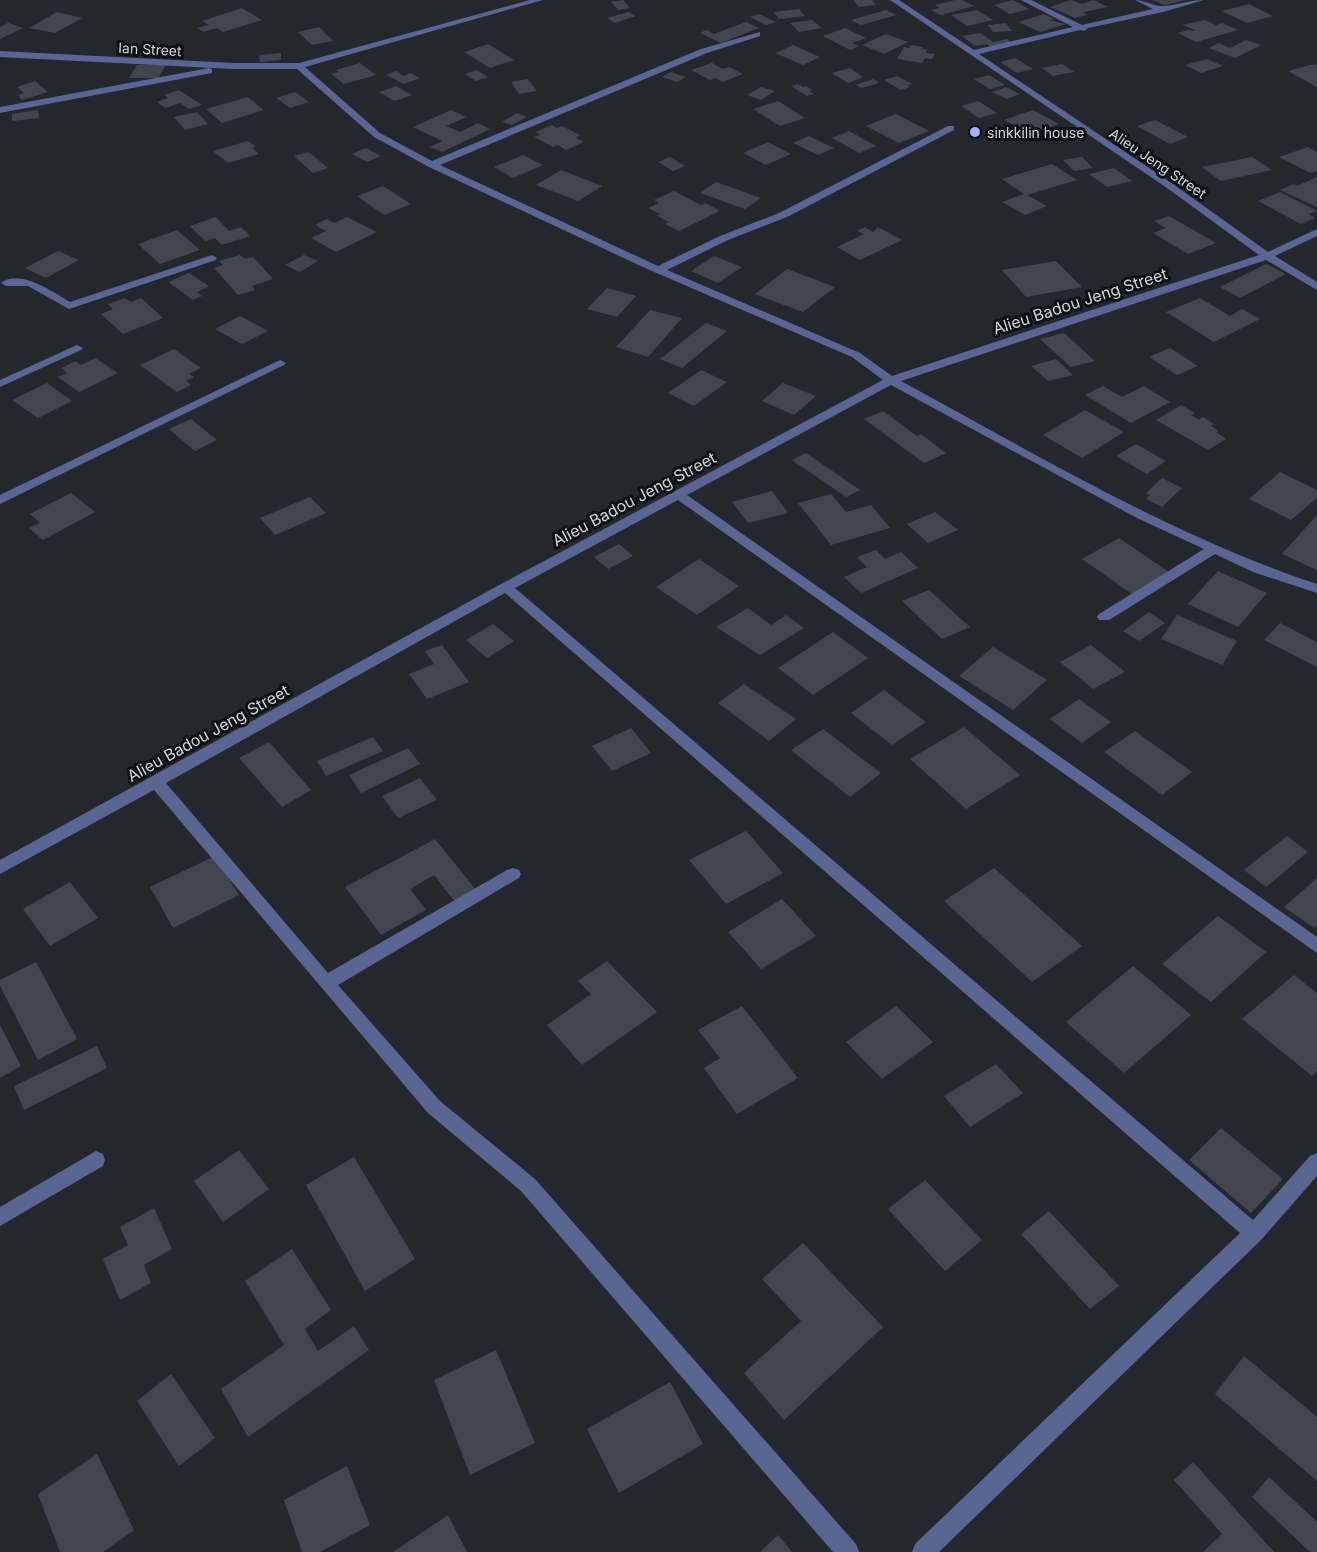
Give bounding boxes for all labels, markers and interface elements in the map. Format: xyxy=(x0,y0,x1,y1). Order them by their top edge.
street label: Ian Street xyxy=(118,39,182,59)
place label: sinkkilin house xyxy=(987,124,1084,141)
street label: Alieu Jeng Street xyxy=(1106,124,1210,202)
marker: sinkkilin house xyxy=(968,125,982,139)
street label: Alieu Badou Jeng Street xyxy=(990,263,1170,339)
street label: Alieu Badou Jeng Street xyxy=(549,447,719,551)
street label: Alieu Badou Jeng Street xyxy=(123,680,293,786)

